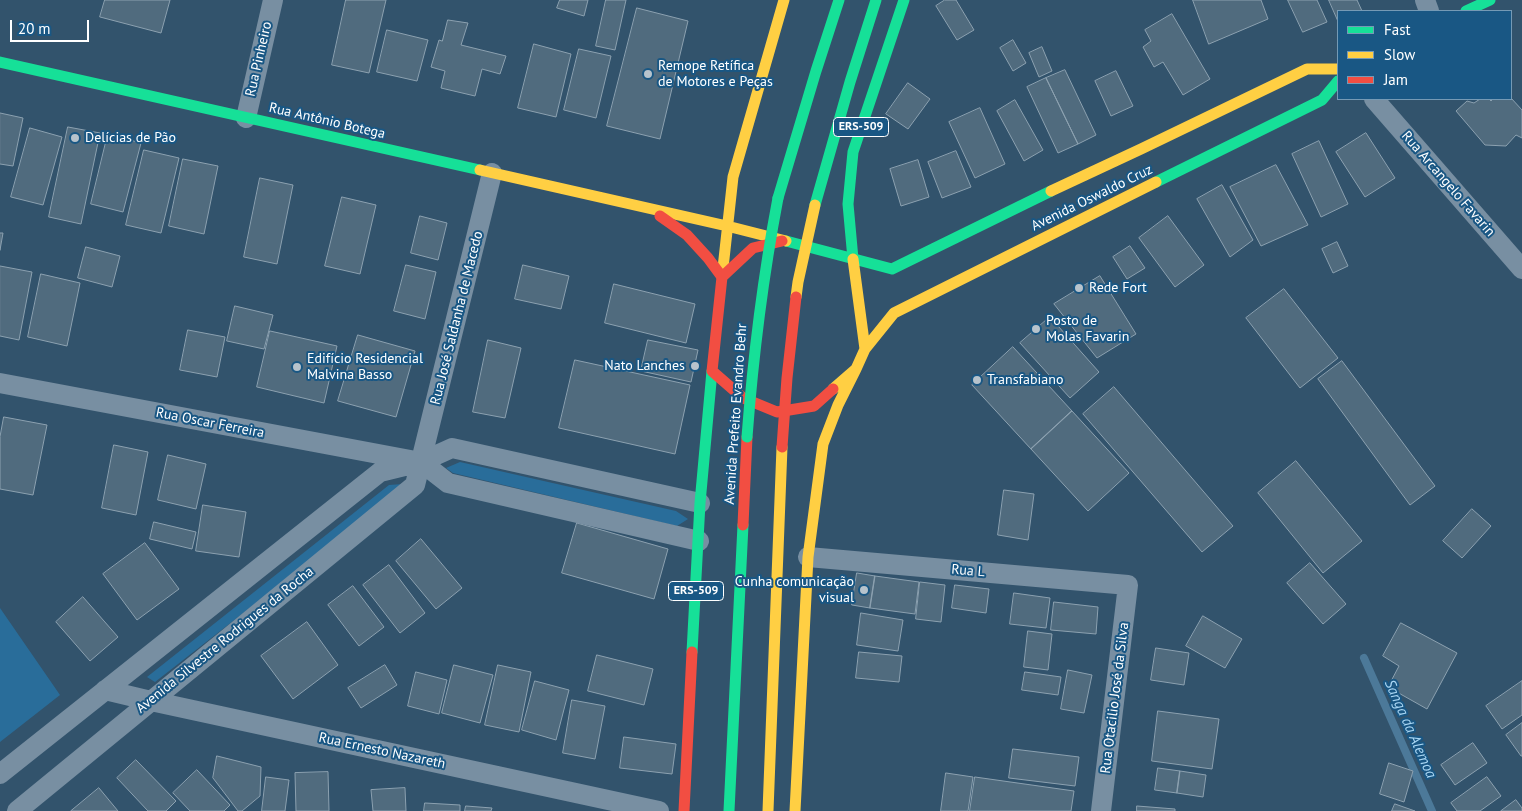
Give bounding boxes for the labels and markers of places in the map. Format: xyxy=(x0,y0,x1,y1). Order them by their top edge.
place label: Remope Retífica de Motores e Peças xyxy=(658,58,773,90)
marker: Remope Retífica de Motores e Peças xyxy=(642,68,654,80)
place label: Delícias de Pão xyxy=(85,130,176,146)
marker: Delícias de Pão xyxy=(69,132,81,144)
place label: Rede Fort xyxy=(1089,280,1147,296)
marker: Rede Fort xyxy=(1073,282,1085,294)
place label: Posto de Molas Favarin xyxy=(1046,313,1129,346)
marker: Posto de Molas Favarin xyxy=(1030,323,1042,335)
place label: Edifício Residencial Malvina Basso xyxy=(307,351,423,384)
place label: Nato Lanches xyxy=(604,358,685,374)
marker: Nato Lanches xyxy=(689,360,701,372)
marker: Edifício Residencial Malvina Basso xyxy=(291,361,303,373)
place label: Transfabiano xyxy=(987,372,1063,388)
marker: Transfabiano xyxy=(971,374,983,386)
place label: Cunha comunicação visual xyxy=(735,574,854,606)
marker: Cunha comunicação visual xyxy=(858,584,870,596)

